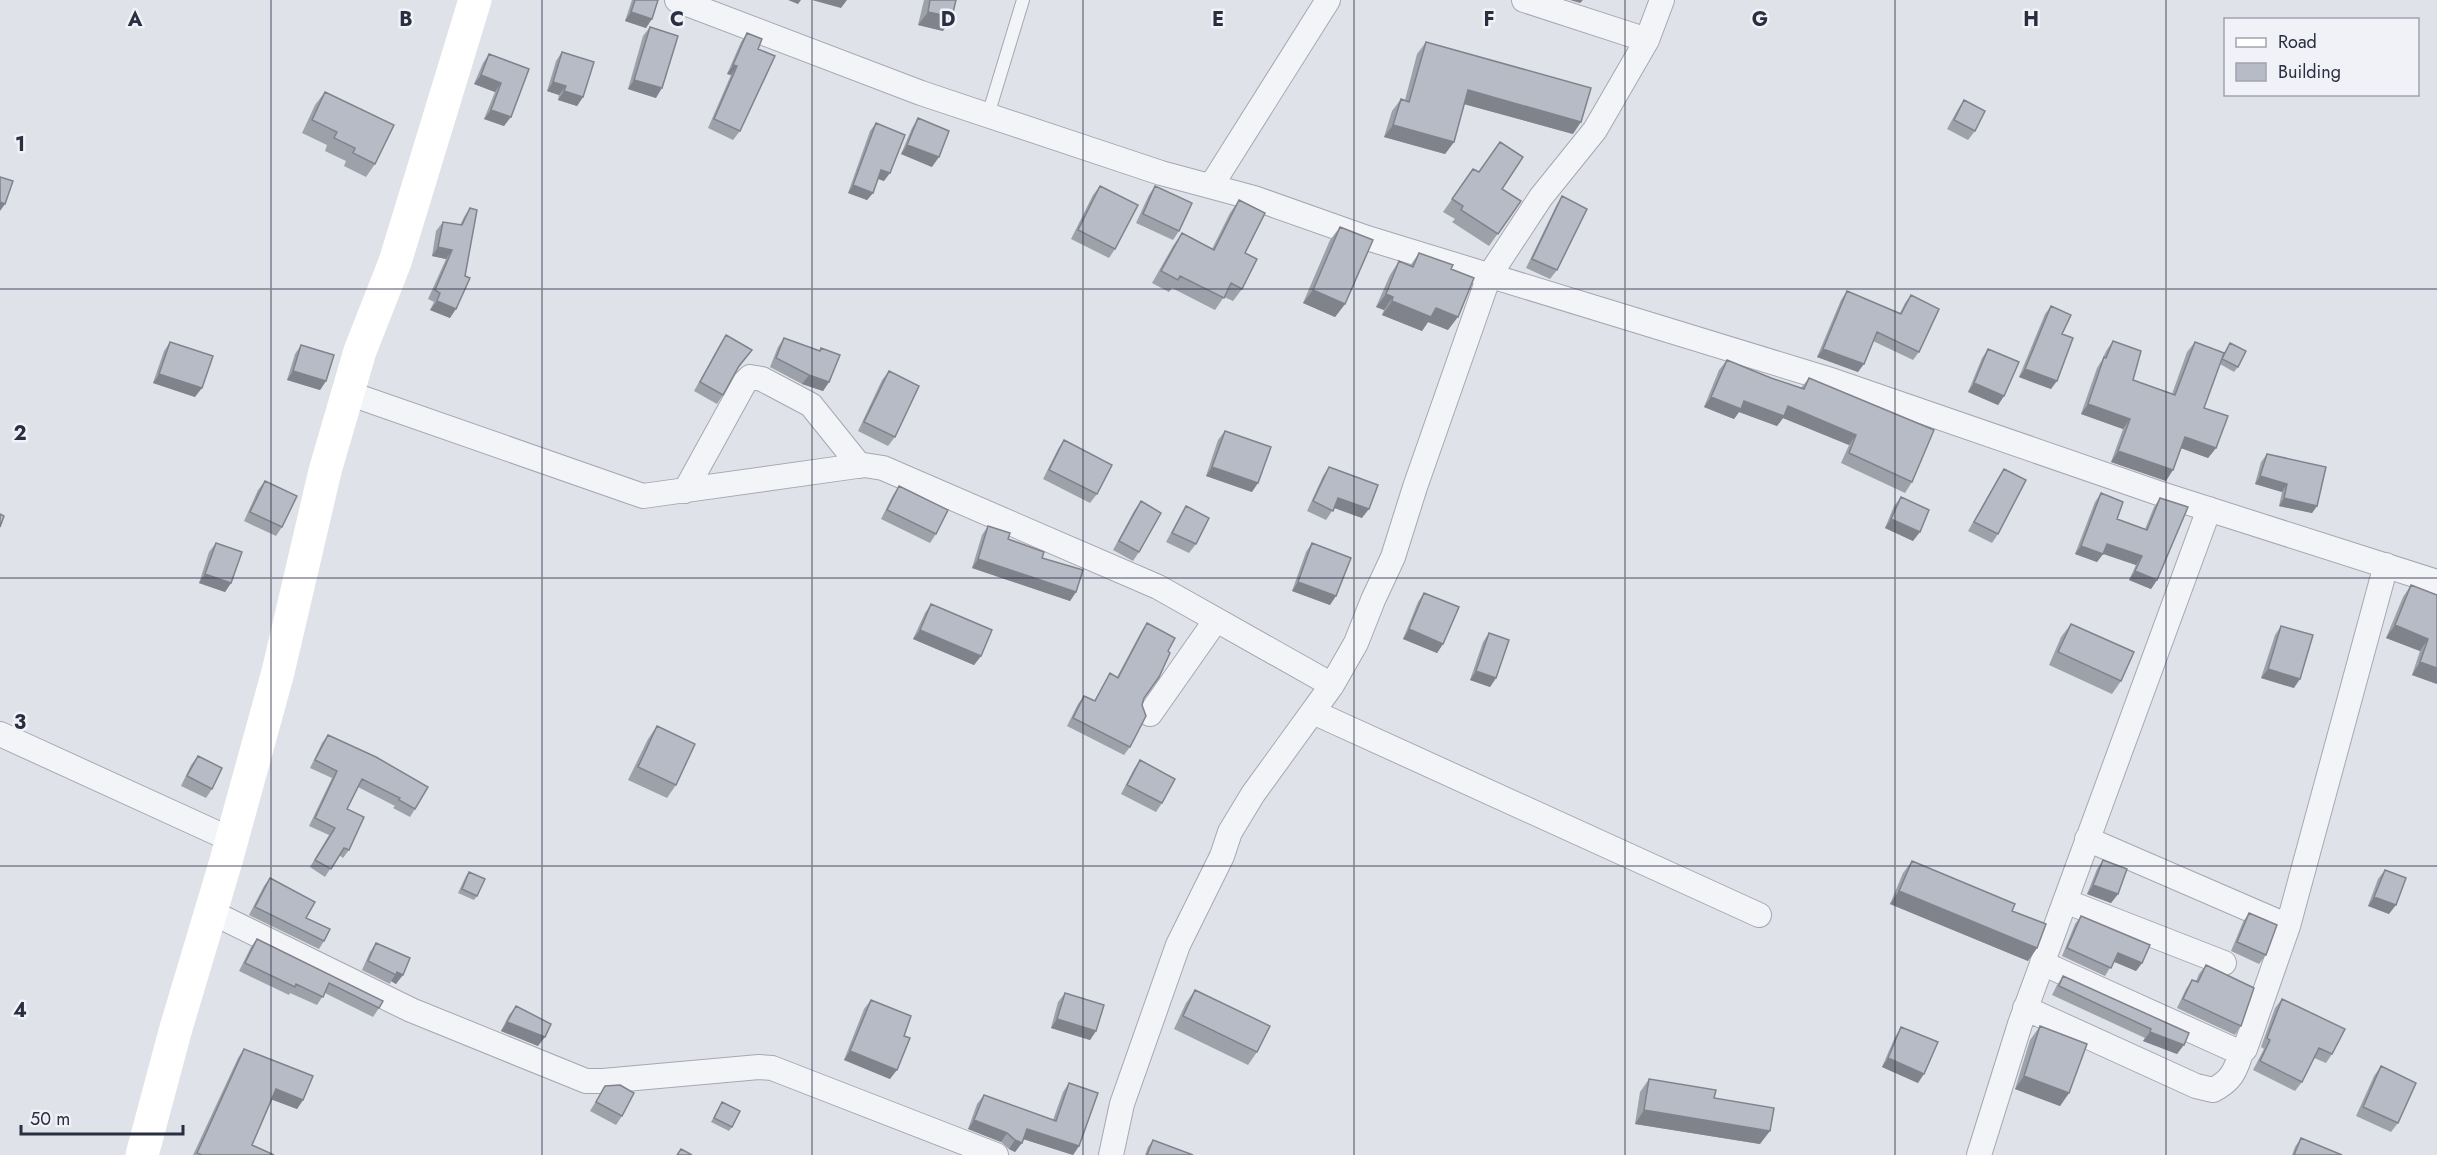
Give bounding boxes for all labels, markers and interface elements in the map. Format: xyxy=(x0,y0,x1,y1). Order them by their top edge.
text: A xyxy=(127,5,143,34)
text: B xyxy=(399,5,413,34)
text: C xyxy=(670,5,684,34)
text: D xyxy=(941,5,955,34)
text: E xyxy=(1212,5,1224,34)
text: F xyxy=(1483,5,1495,34)
text: G xyxy=(1752,5,1768,34)
text: H xyxy=(2023,5,2039,34)
legend xyxy=(2224,18,2419,96)
text: Road xyxy=(2278,29,2317,55)
text: Building xyxy=(2278,59,2341,85)
text: 1 xyxy=(15,130,25,159)
text: 2 xyxy=(13,419,27,448)
text: 3 xyxy=(14,708,26,737)
text: 4 xyxy=(13,996,27,1025)
scale bar xyxy=(21,1098,183,1136)
text: 50 m xyxy=(30,1106,70,1132)

